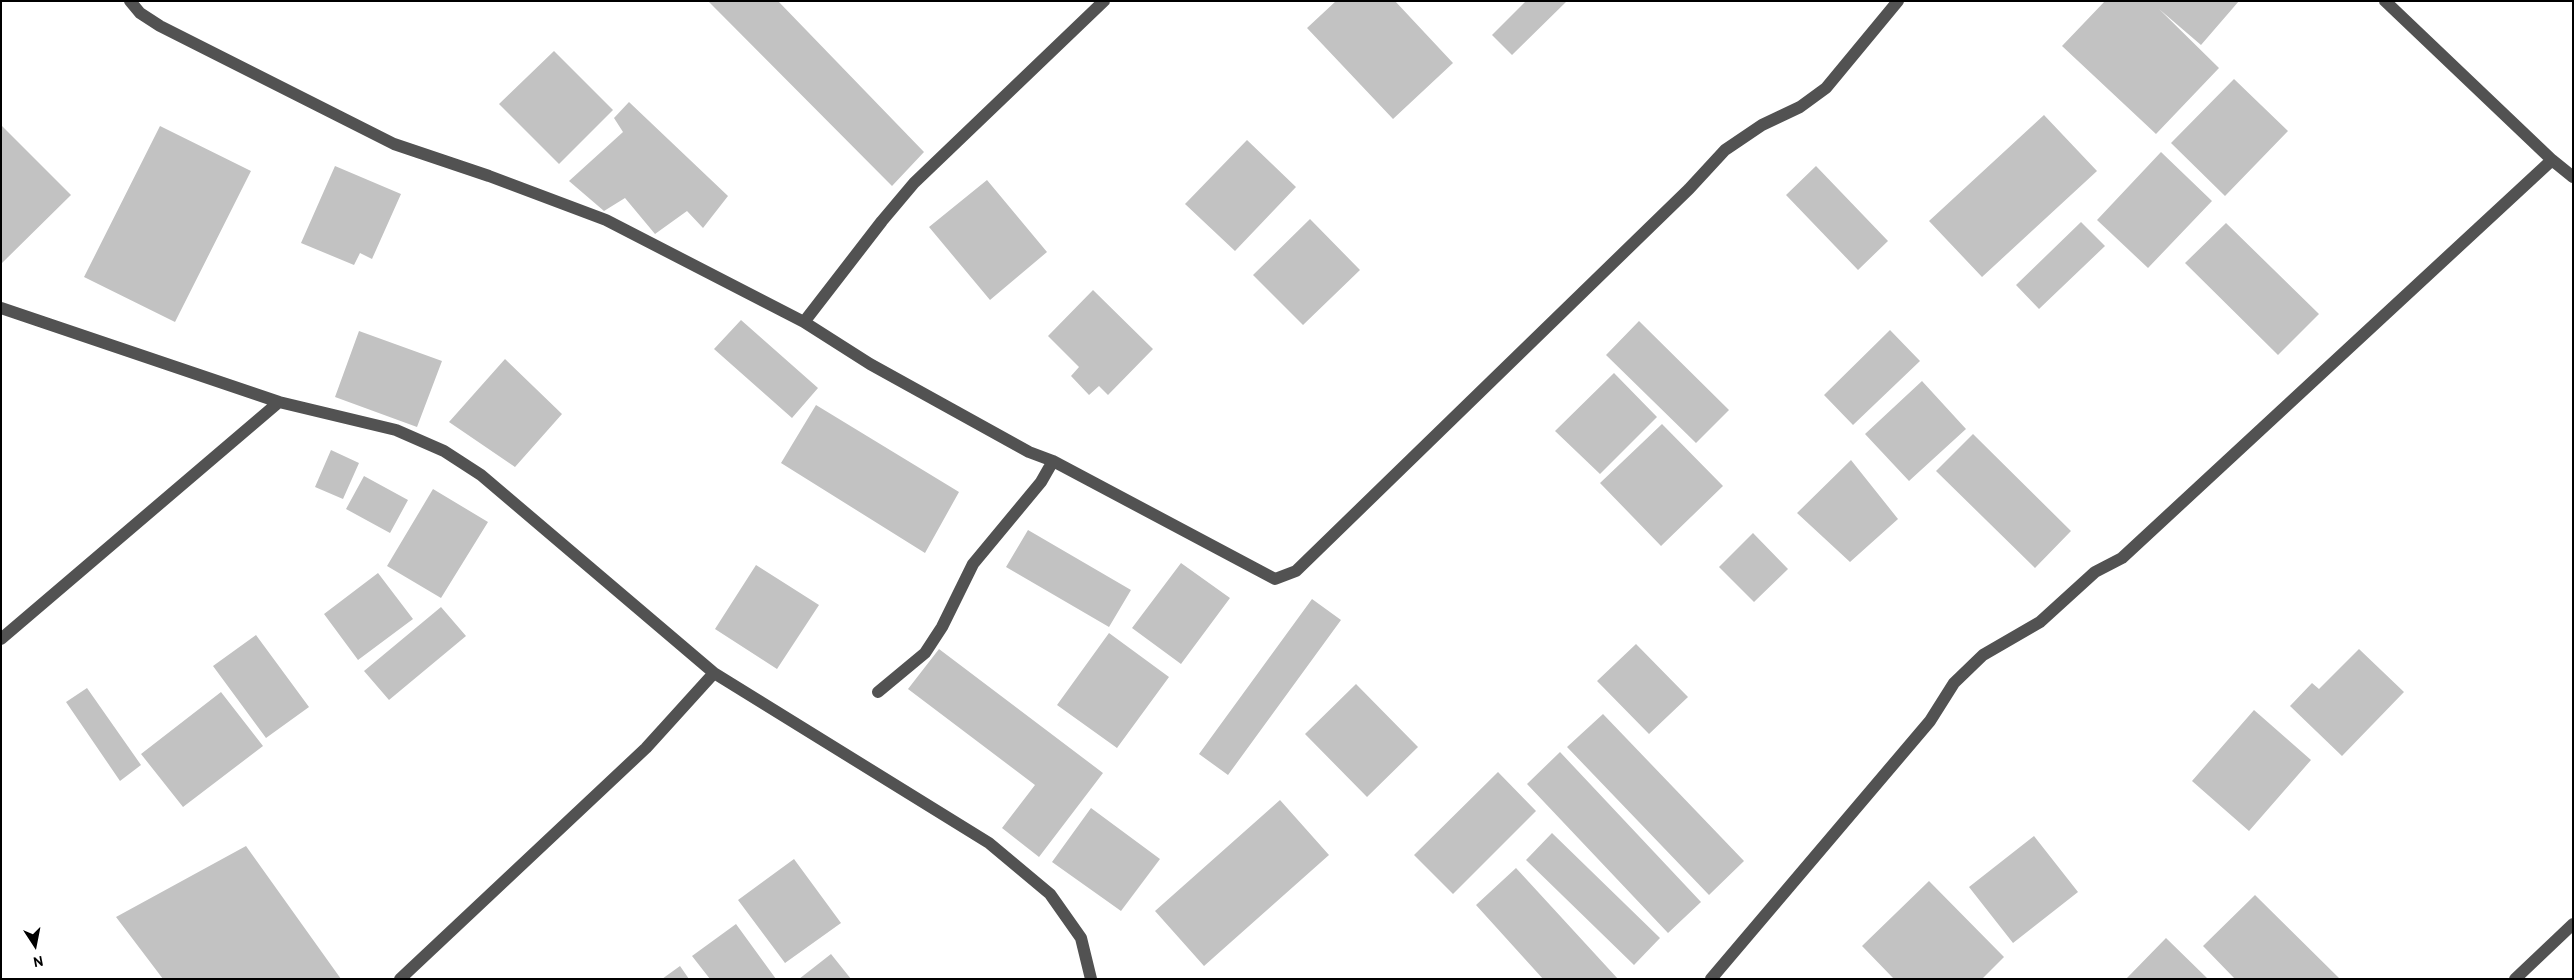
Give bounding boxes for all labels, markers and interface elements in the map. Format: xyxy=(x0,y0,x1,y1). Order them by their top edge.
north arrow xyxy=(10,920,60,970)
text: N xyxy=(31,951,45,970)

